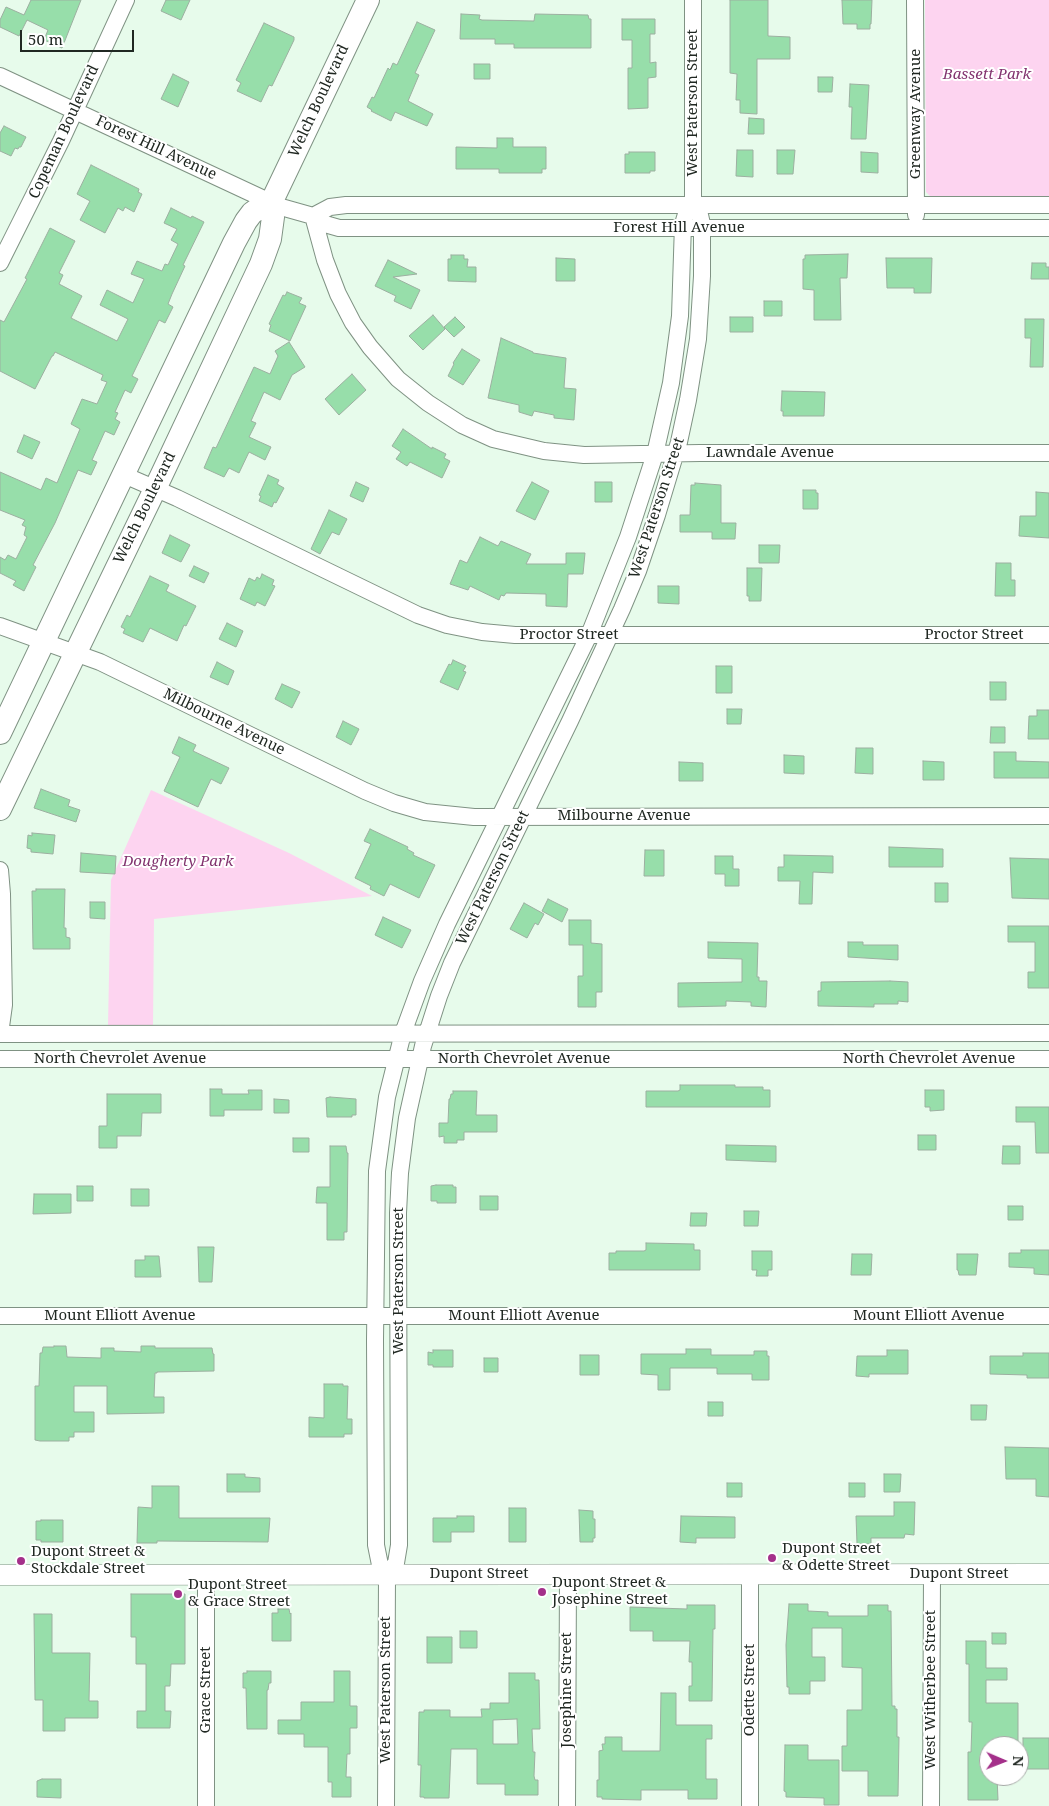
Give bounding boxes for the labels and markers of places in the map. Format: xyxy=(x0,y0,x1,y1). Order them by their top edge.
place label: Dupont Street & Odette Street xyxy=(782,1540,890,1575)
place label: Dupont Street & Stockdale Street xyxy=(31,1543,145,1578)
marker: Dupont Street & Odette Street xyxy=(766,1552,778,1564)
marker: Dupont Street & Stockdale Street xyxy=(15,1555,27,1567)
place label: Dupont Street & Josephine Street xyxy=(552,1574,668,1609)
place label: Dupont Street & Grace Street xyxy=(188,1576,290,1611)
marker: Dupont Street & Josephine Street xyxy=(536,1586,548,1598)
marker: Dupont Street & Grace Street xyxy=(172,1588,184,1600)

